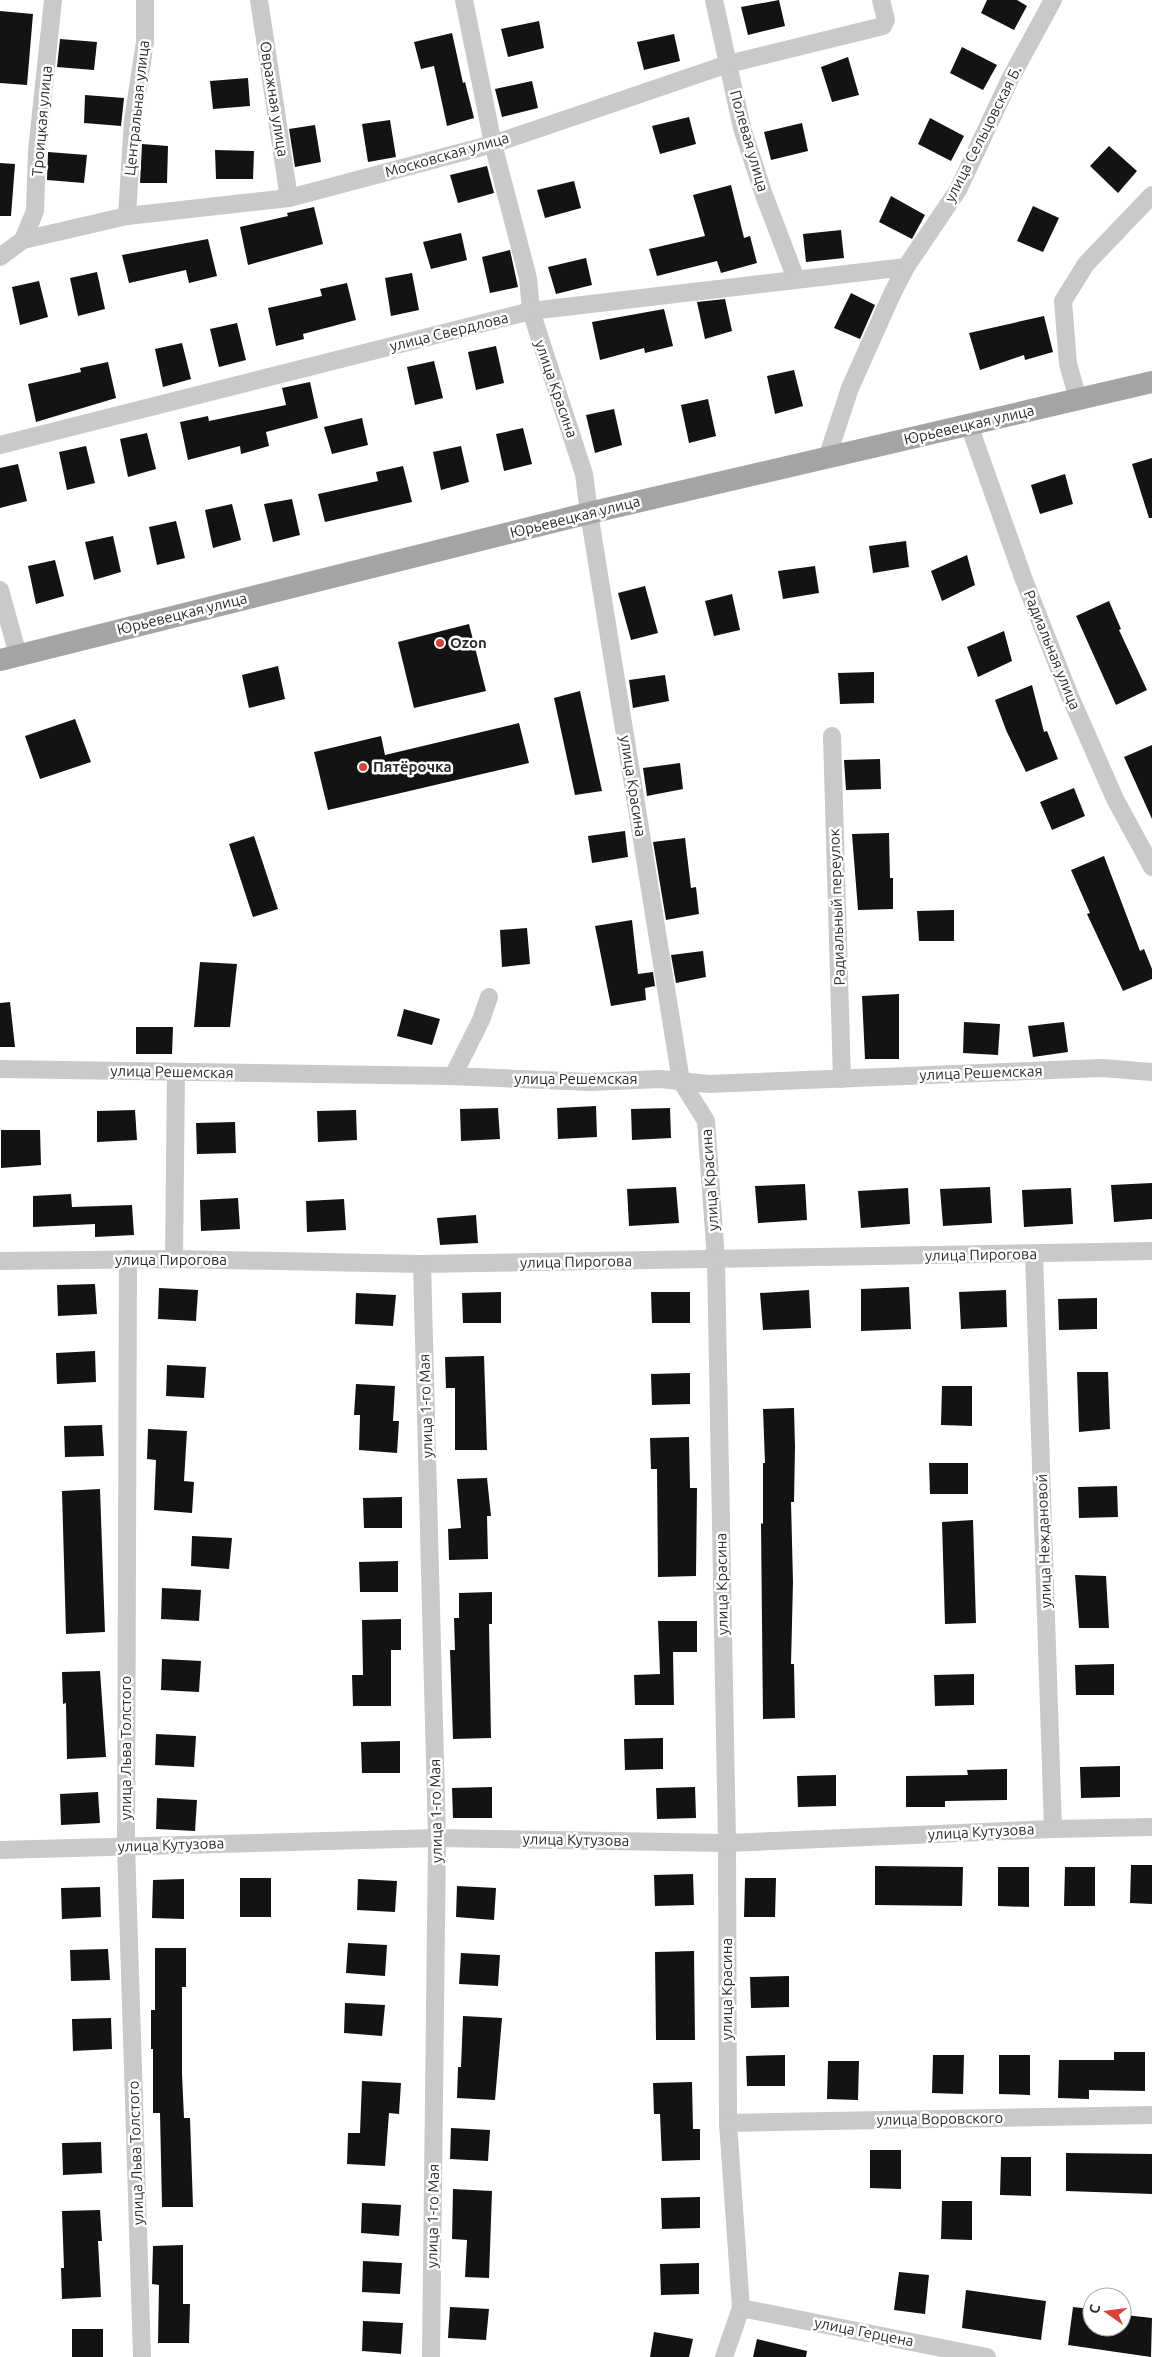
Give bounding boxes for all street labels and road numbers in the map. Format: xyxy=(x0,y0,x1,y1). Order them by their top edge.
street label: Центральная улица xyxy=(121,39,152,177)
street label: Овражная улица xyxy=(257,40,292,158)
street label: улица Сельцовская Б. xyxy=(941,63,1024,205)
street label: Троицкая улица xyxy=(28,65,55,177)
street label: Полевая улица xyxy=(727,88,772,194)
street label: Московская улица xyxy=(383,129,511,180)
street label: улица Свердлова xyxy=(388,309,510,354)
street label: улица Красина xyxy=(532,338,581,440)
street label: Юрьевецкая улица xyxy=(902,401,1036,448)
street label: Юрьевецкая улица xyxy=(508,492,642,541)
street label: Радиальная улица xyxy=(1021,588,1084,712)
street label: Юрьевецкая улица xyxy=(115,589,249,638)
street label: улица Красина xyxy=(617,734,650,838)
street label: Радиальный переулок xyxy=(825,828,848,986)
street label: улица Решемская xyxy=(110,1062,234,1081)
street label: улица Решемская xyxy=(919,1062,1043,1083)
street label: улица Решемская xyxy=(514,1070,638,1087)
street label: улица Красина xyxy=(697,1128,722,1232)
street label: улица Пирогова xyxy=(925,1245,1037,1264)
street label: улица Пирогова xyxy=(115,1251,227,1268)
street label: улица Пирогова xyxy=(520,1252,632,1271)
street label: улица 1-го Мая xyxy=(415,1354,436,1458)
street label: улица Неждановой xyxy=(1033,1473,1054,1609)
street label: улица Красина xyxy=(712,1533,731,1635)
street label: улица Льва Толстого xyxy=(117,1676,134,1820)
street label: улица 1-го Мая xyxy=(426,1759,445,1863)
street label: улица Кутузова xyxy=(927,1820,1035,1843)
street label: улица Кутузова xyxy=(522,1830,630,1849)
street label: улица Кутузова xyxy=(117,1834,225,1855)
street label: улица Красина xyxy=(718,1938,735,2040)
street label: улица Льва Толстого xyxy=(124,2080,147,2226)
street label: улица Воровского xyxy=(877,2109,1003,2128)
street label: улица 1-го Мая xyxy=(423,2164,442,2268)
street label: улица Герцена xyxy=(813,2314,915,2349)

